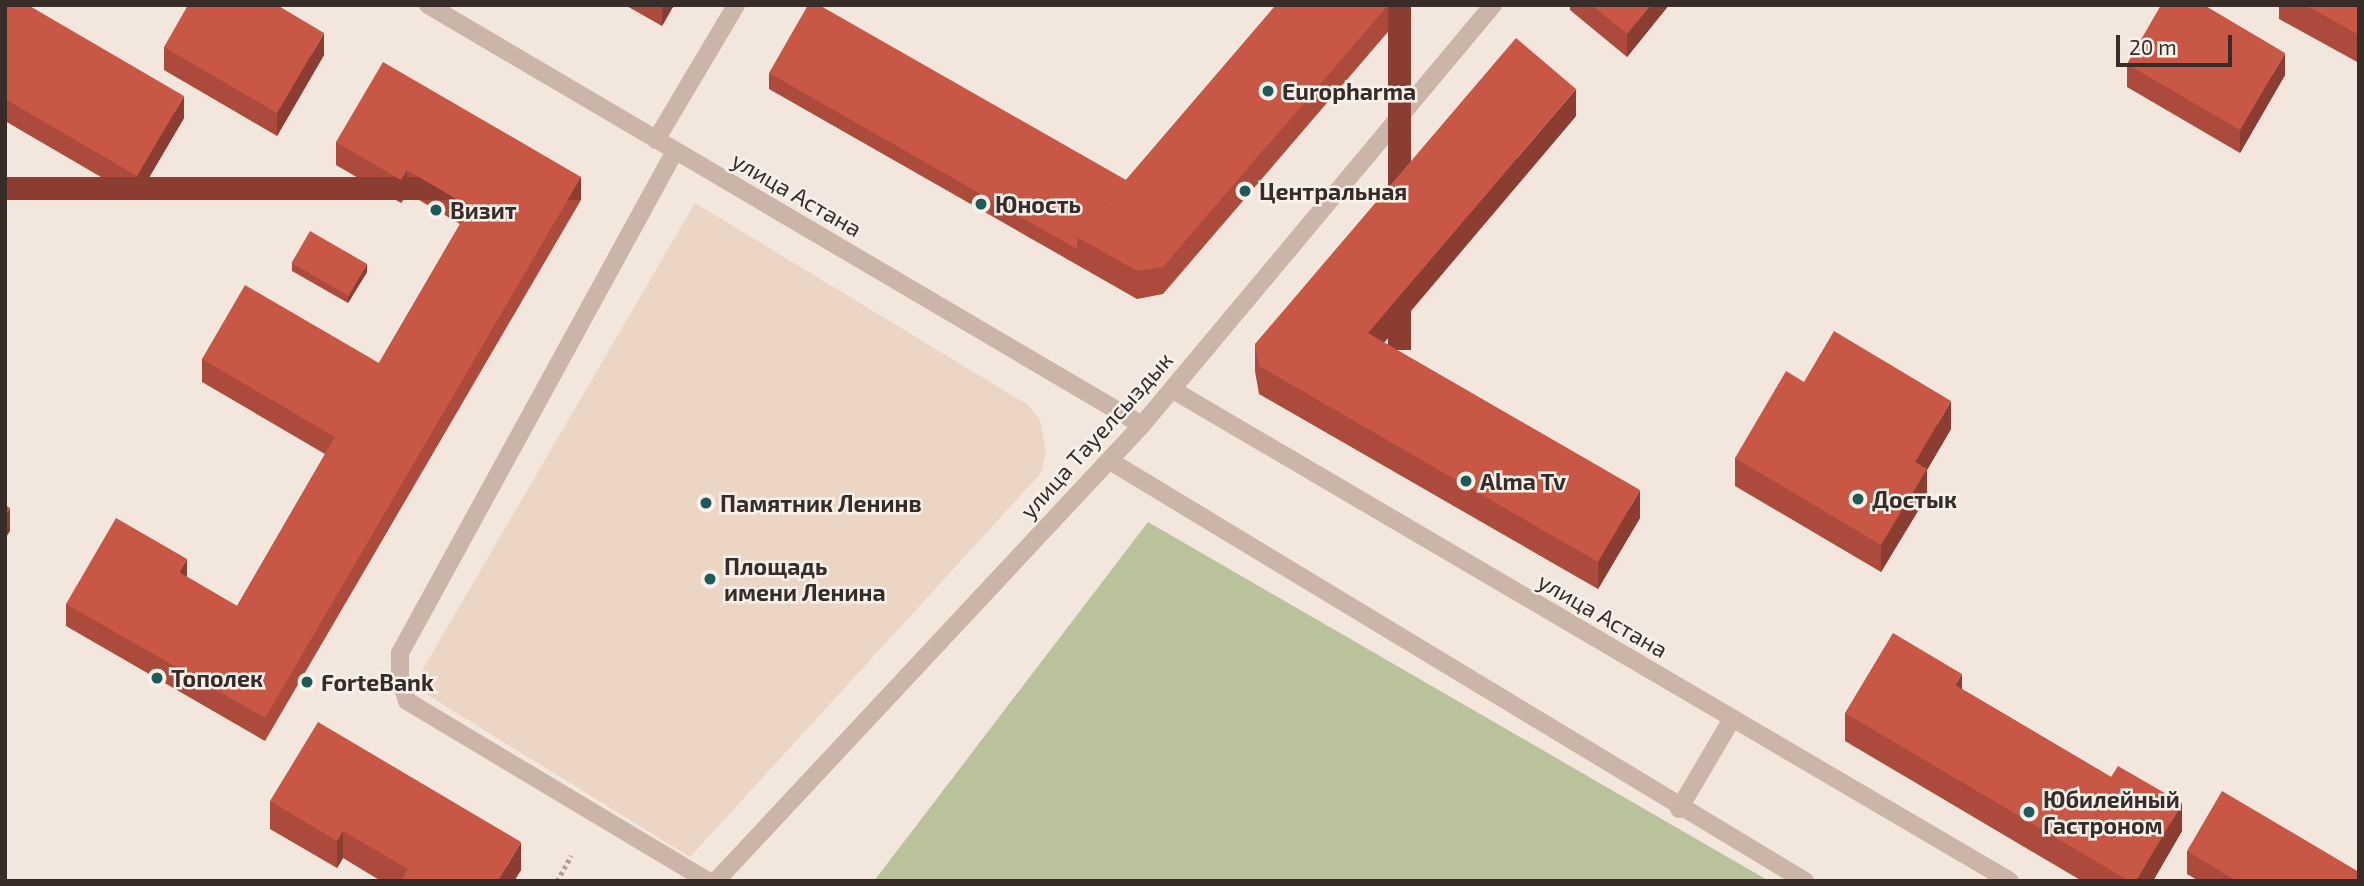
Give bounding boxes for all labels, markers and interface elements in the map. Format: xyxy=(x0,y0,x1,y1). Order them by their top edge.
scale bar xyxy=(2119,21,2234,65)
text: 20 m xyxy=(2129,34,2177,59)
place label: Europharma xyxy=(1282,77,1416,105)
marker: Europharma xyxy=(1260,83,1276,99)
street label: улица Астана xyxy=(727,146,867,242)
place label: Центральная xyxy=(1259,177,1407,205)
marker: Центральная xyxy=(1237,183,1253,199)
place label: Юность xyxy=(995,190,1081,218)
place label: Визит xyxy=(450,196,517,224)
marker: Юность xyxy=(973,196,989,212)
marker: Визит xyxy=(428,202,444,218)
street label: улица Тауелсыздык xyxy=(1014,346,1178,524)
place label: Alma Tv xyxy=(1480,467,1566,495)
marker: Alma Tv xyxy=(1458,473,1474,489)
place label: Достык xyxy=(1872,485,1957,513)
place label: Памятник Ленинв xyxy=(720,489,922,517)
marker: Достык xyxy=(1850,491,1866,507)
marker: Памятник Ленинв xyxy=(698,495,714,511)
place label: Площадь имени Ленина xyxy=(724,552,886,606)
street label: улица Астана xyxy=(1533,567,1673,663)
marker: Площадь имени Ленина xyxy=(702,571,718,587)
place label: Тополек xyxy=(171,664,263,692)
place label: ForteBank xyxy=(321,668,434,696)
marker: Тополек xyxy=(149,670,165,686)
marker: ForteBank xyxy=(299,674,315,690)
place label: Юбилейный Гастроном xyxy=(2043,785,2180,839)
marker: Юбилейный Гастроном xyxy=(2021,804,2037,820)

